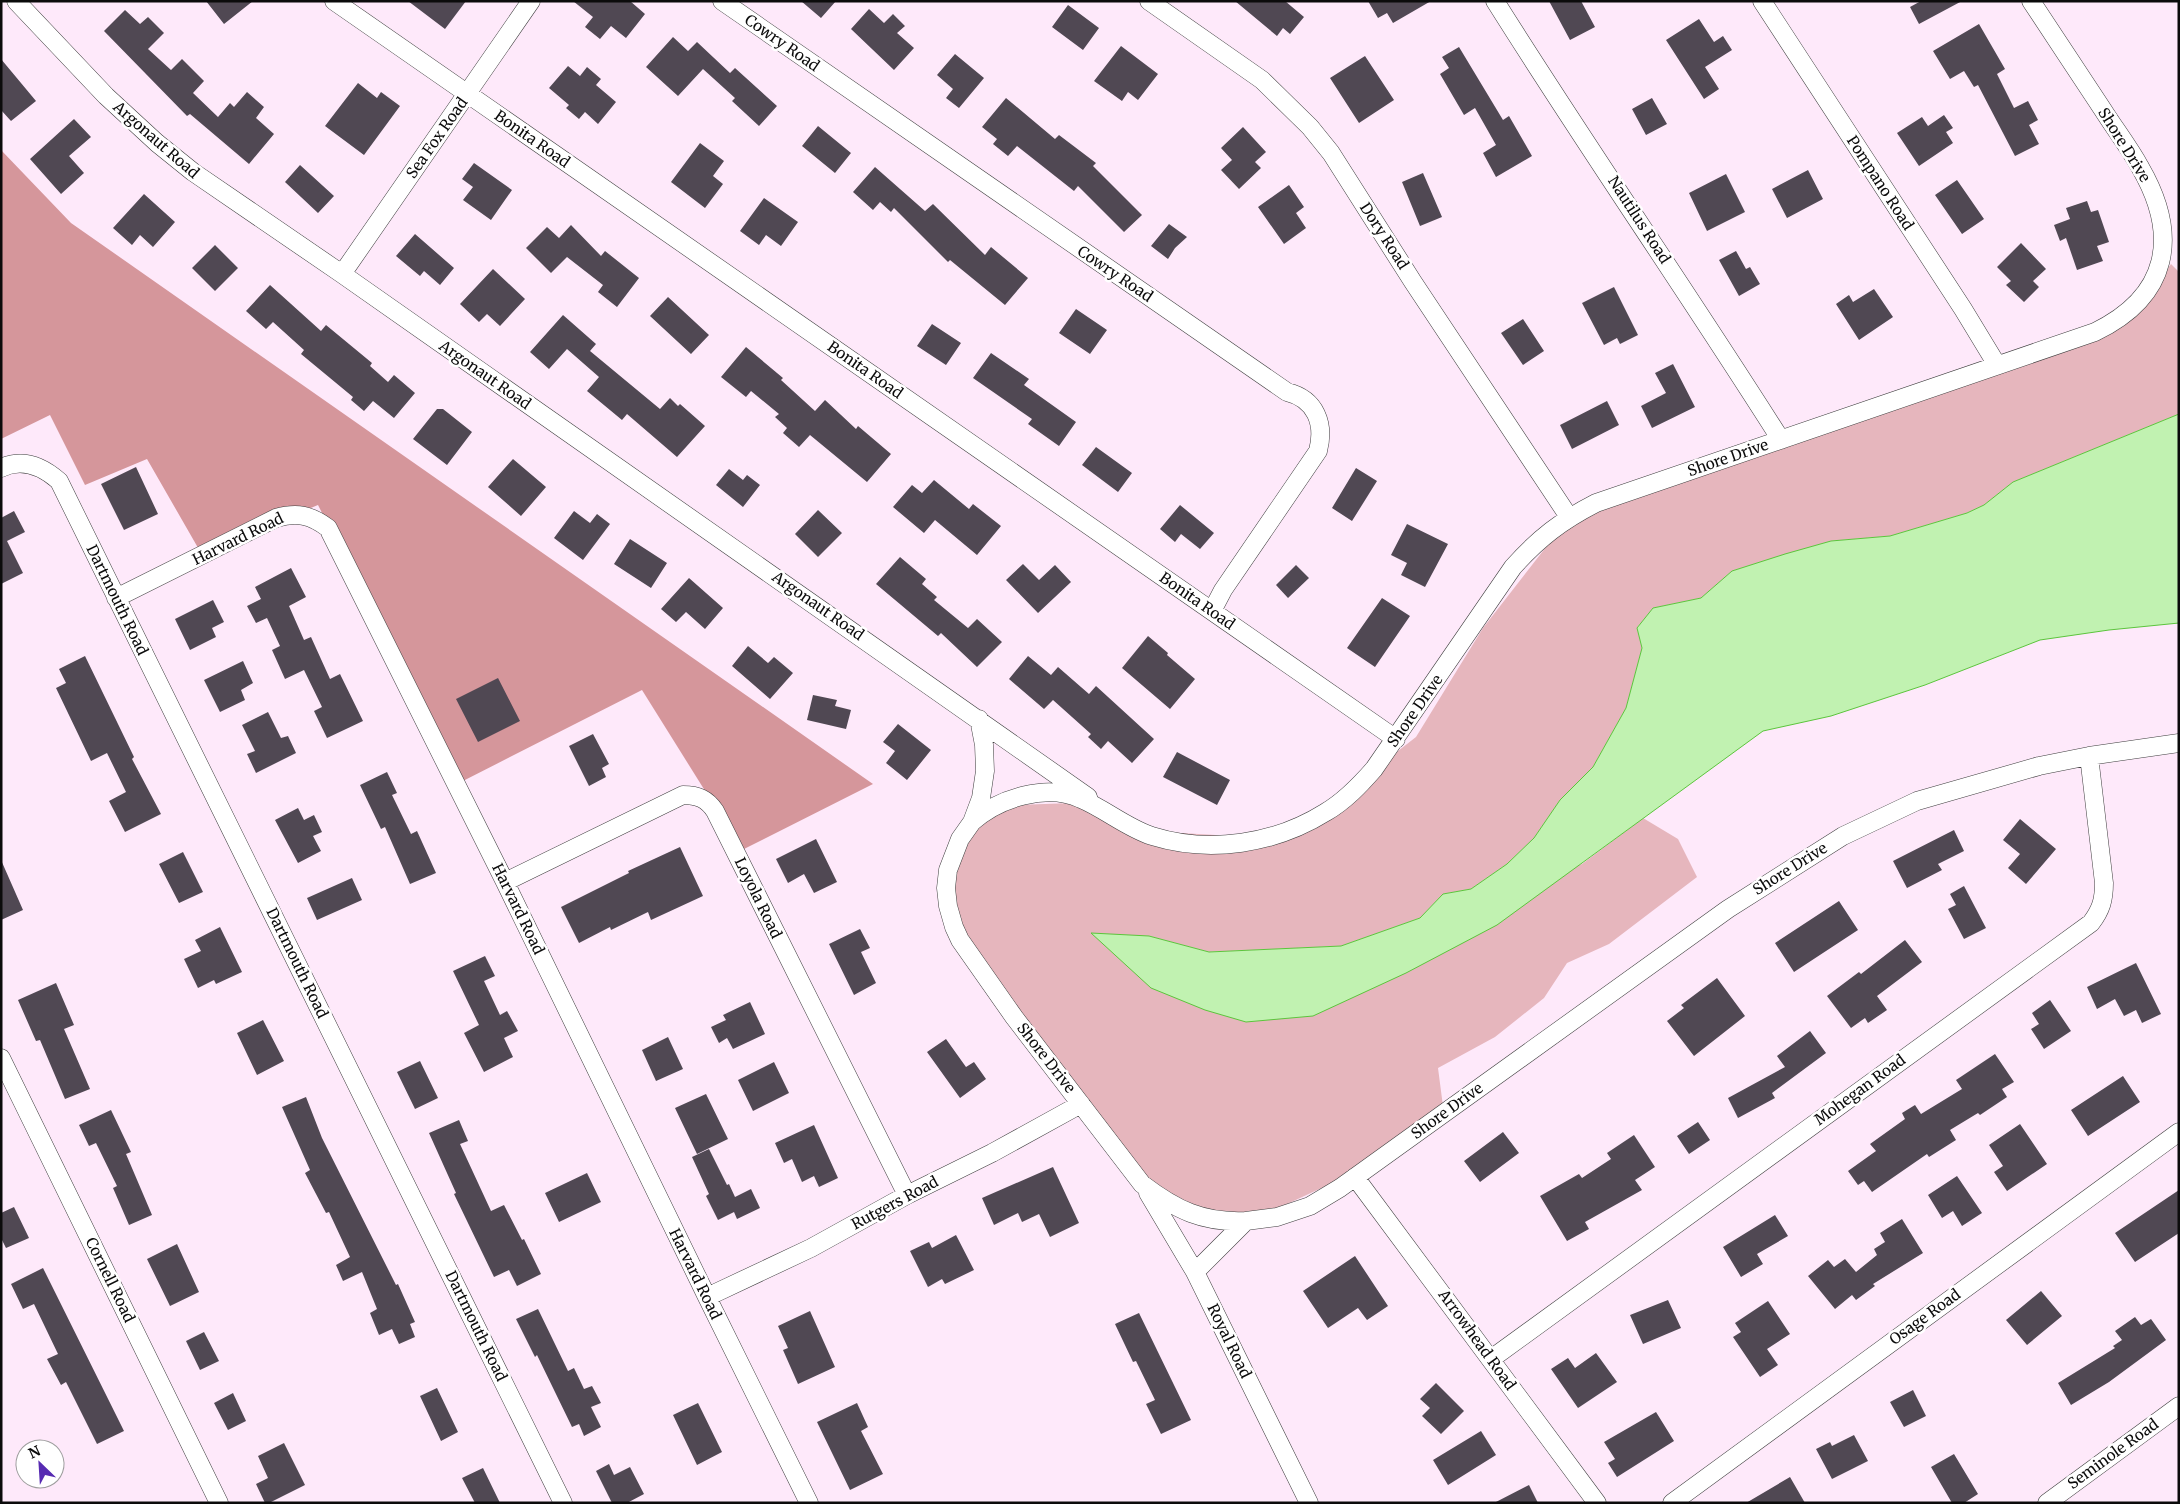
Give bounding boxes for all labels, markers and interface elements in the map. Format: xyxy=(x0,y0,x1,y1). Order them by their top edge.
street label: Cowry Road xyxy=(741,10,823,75)
street label: Sea Fox Road xyxy=(402,94,471,182)
street label: Argonaut Road xyxy=(109,97,203,182)
street label: Shore Drive xyxy=(2094,104,2155,186)
street label: Bonita Road xyxy=(491,106,574,172)
street label: Pompano Road xyxy=(1843,132,1918,234)
street label: Nautilus Road xyxy=(1604,172,1675,267)
street label: Dory Road xyxy=(1356,199,1413,273)
street label: Cowry Road xyxy=(1074,241,1157,306)
street label: Argonaut Road xyxy=(435,335,535,413)
street label: Bonita Road xyxy=(824,337,907,403)
street label: Shore Drive xyxy=(1685,435,1771,480)
street label: Harvard Road xyxy=(189,508,286,569)
street label: Dartmouth Road xyxy=(82,541,152,658)
street label: Argonaut Road xyxy=(768,566,868,644)
street label: Bonita Road xyxy=(1156,568,1239,634)
street label: Shore Drive xyxy=(1383,671,1447,751)
street label: Shore Drive xyxy=(1749,838,1831,899)
street label: Loyola Road xyxy=(731,854,786,941)
street label: Harvard Road xyxy=(488,860,549,957)
street label: Dartmouth Road xyxy=(262,904,332,1021)
street label: Shore Drive xyxy=(1013,1019,1080,1097)
street label: Mohegan Road xyxy=(1810,1050,1909,1129)
street label: Shore Drive xyxy=(1407,1078,1486,1143)
street label: Rutgers Road xyxy=(848,1172,941,1233)
street label: Harvard Road xyxy=(665,1225,726,1322)
street label: Cornell Road xyxy=(82,1234,139,1325)
street label: Dartmouth Road xyxy=(441,1267,511,1384)
street label: Osage Road xyxy=(1885,1284,1964,1349)
street label: Arrowhead Road xyxy=(1434,1285,1520,1394)
street label: Royal Road xyxy=(1203,1301,1256,1381)
street label: Seminole Road xyxy=(2064,1414,2162,1493)
north arrow xyxy=(15,1439,65,1489)
text: N xyxy=(26,1442,43,1463)

